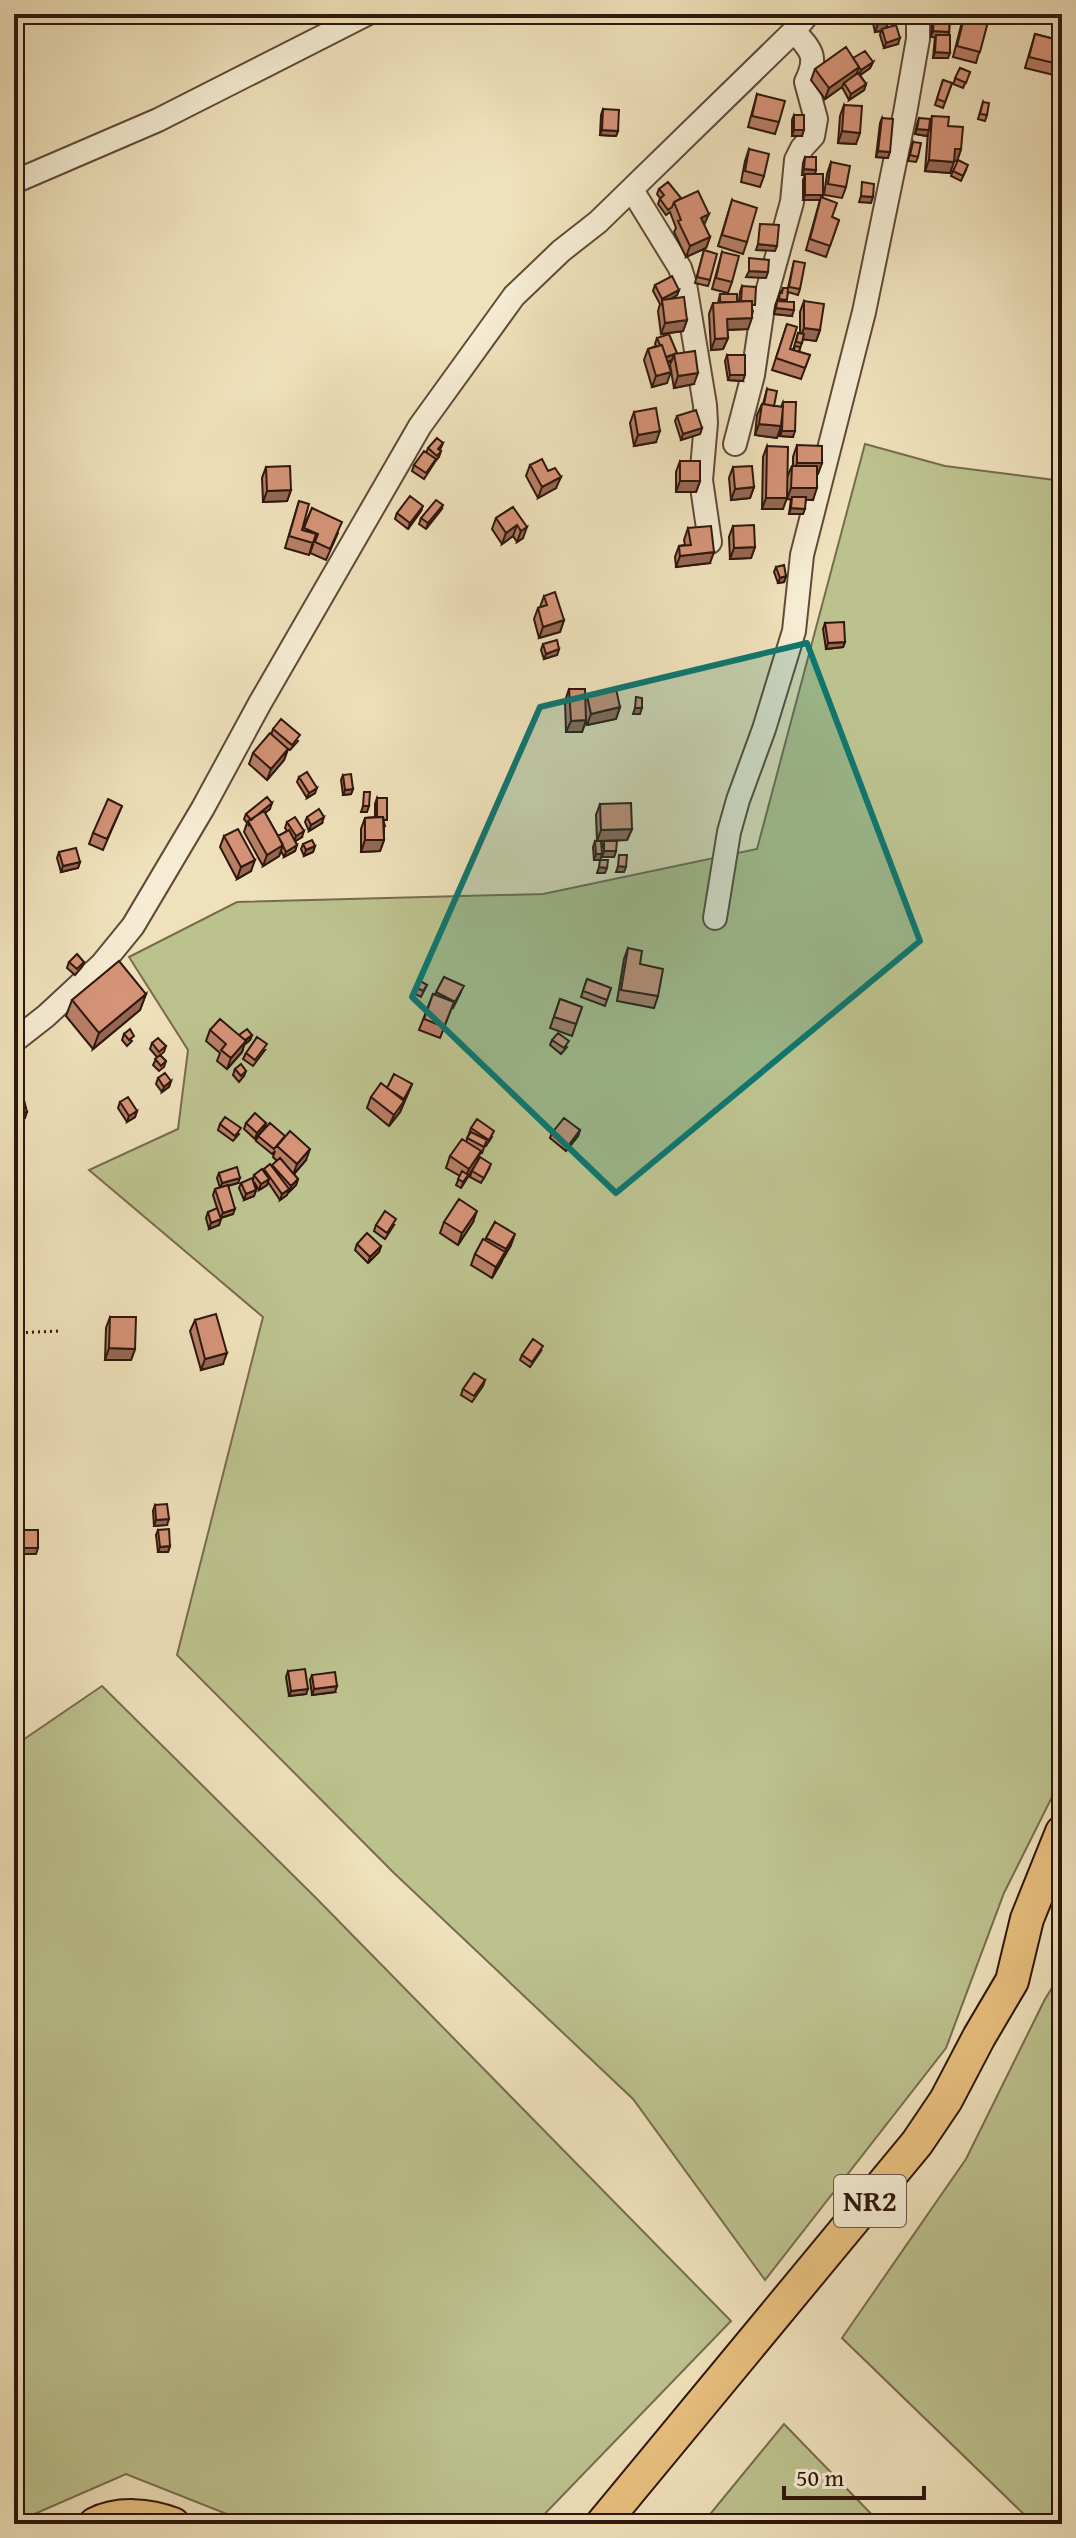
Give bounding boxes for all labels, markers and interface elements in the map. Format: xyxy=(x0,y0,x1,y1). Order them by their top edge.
road number: NR2 xyxy=(834,2175,906,2227)
scale bar xyxy=(784,2450,924,2500)
text: 50 m xyxy=(796,2460,844,2495)

